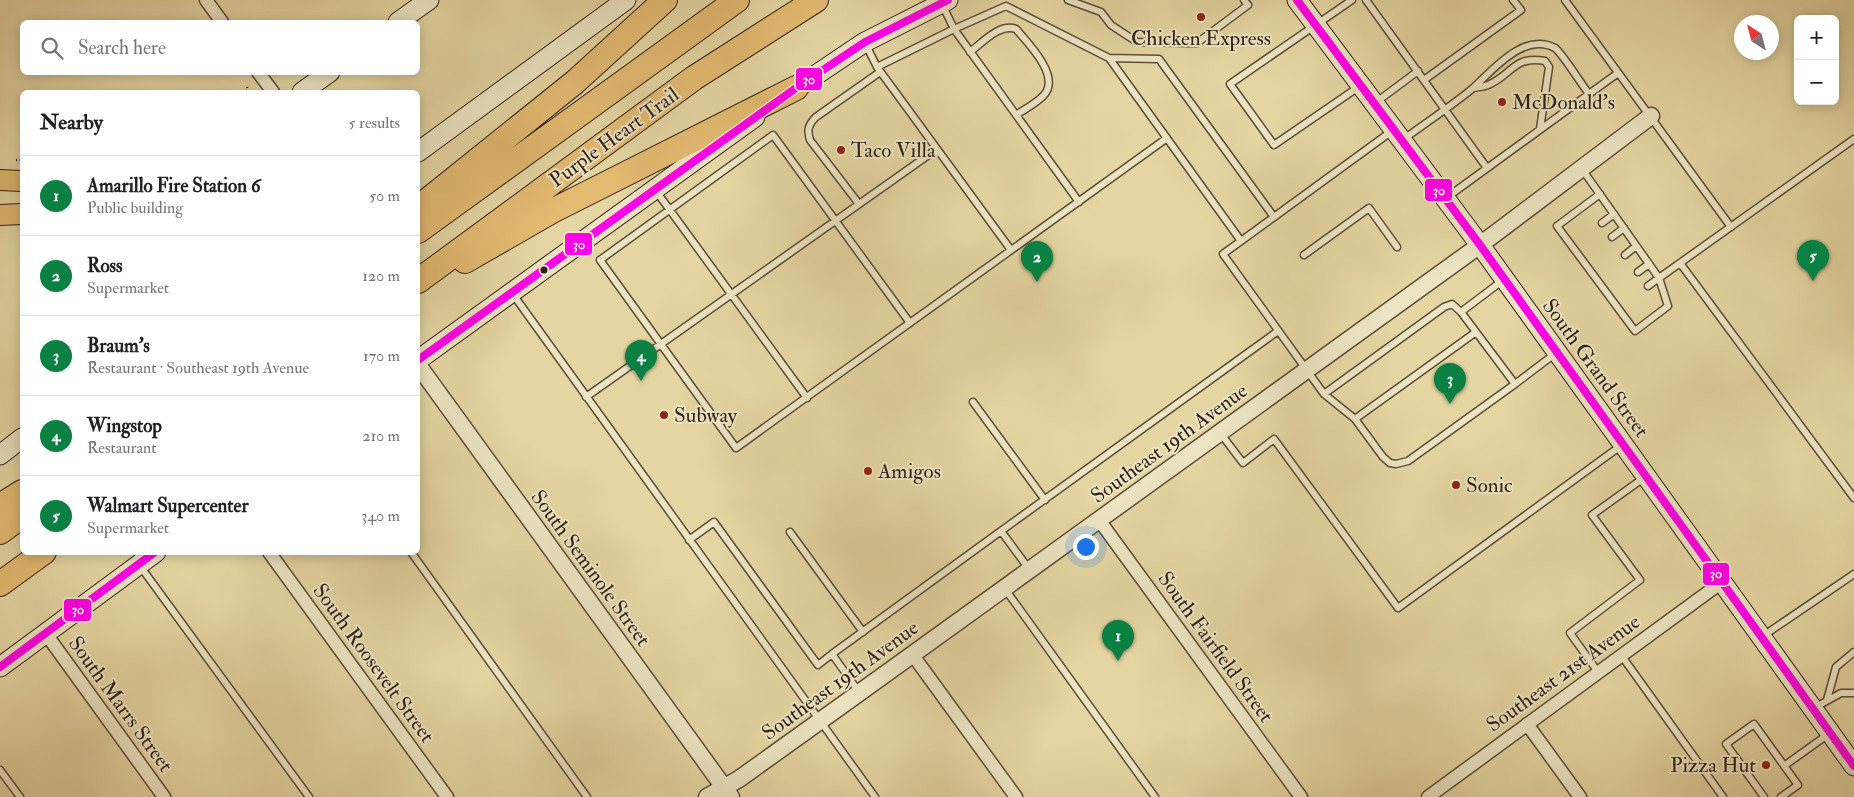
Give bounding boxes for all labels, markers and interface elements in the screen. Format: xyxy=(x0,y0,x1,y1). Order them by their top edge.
marker: Chicken Express xyxy=(1195,11,1207,23)
north arrow xyxy=(1734,15,1779,60)
map controls xyxy=(1794,15,1839,105)
button: + xyxy=(1794,15,1839,60)
search box xyxy=(20,20,420,75)
place label: Chicken Express xyxy=(1131,25,1271,52)
icon: search xyxy=(38,34,66,62)
text: Search here xyxy=(78,36,166,60)
button: − xyxy=(1794,60,1839,105)
line badge: 30 xyxy=(795,67,823,91)
text: 30 xyxy=(803,71,815,88)
street label: Purple Heart Trail xyxy=(544,81,685,194)
place label: McDonald's xyxy=(1512,89,1615,116)
marker: McDonald's xyxy=(1496,96,1508,108)
text: Nearby xyxy=(40,109,103,136)
text: 5 results xyxy=(349,113,400,133)
place label: Taco Villa xyxy=(851,137,936,164)
marker: Taco Villa xyxy=(835,144,847,156)
text: Amarillo Fire Station 6 xyxy=(87,174,261,198)
line badge: 30 xyxy=(1424,178,1453,202)
text: 30 xyxy=(1433,182,1445,199)
text: 1 xyxy=(53,186,59,206)
text: 50 m xyxy=(369,186,400,206)
text: Public building xyxy=(87,198,183,218)
line badge: 30 xyxy=(564,232,593,256)
text: 30 xyxy=(573,236,585,253)
pin: 5 xyxy=(1797,240,1829,281)
pin: 2 xyxy=(1021,241,1053,282)
text: Ross xyxy=(87,254,123,278)
unlabelled marker xyxy=(539,265,549,275)
text: 2 xyxy=(52,266,60,286)
text: 120 m xyxy=(362,266,400,286)
text: Supermarket xyxy=(87,278,169,298)
street label: South Grand Street xyxy=(1536,294,1655,443)
text: Braum's xyxy=(87,334,150,358)
pin: 4 xyxy=(625,340,657,381)
text: 3 xyxy=(53,346,59,366)
text: 170 m xyxy=(363,346,400,366)
text: Restaurant · Southeast 19th Avenue xyxy=(87,358,309,378)
pin: 3 xyxy=(1434,363,1466,404)
street label: Southeast 19th Avenue xyxy=(1086,377,1253,509)
place label: Subway xyxy=(674,402,738,429)
marker: Subway xyxy=(658,409,670,421)
text: Wingstop xyxy=(87,414,162,438)
text: 4 xyxy=(52,426,60,446)
text: 210 m xyxy=(362,426,400,446)
text: Restaurant xyxy=(87,438,156,458)
place label: Amigos xyxy=(877,458,941,485)
marker: Amigos xyxy=(862,465,874,477)
place label: Sonic xyxy=(1466,472,1513,499)
marker: Sonic xyxy=(1450,479,1462,491)
street label: South Seminole Street xyxy=(525,485,657,652)
text: Walmart Supercenter xyxy=(87,494,248,518)
text: 5 xyxy=(52,506,60,526)
text: 340 m xyxy=(361,506,400,526)
text: Supermarket xyxy=(87,518,169,538)
your location xyxy=(1073,534,1099,560)
line badge: 30 xyxy=(1702,562,1730,586)
text: 30 xyxy=(1710,565,1722,582)
street label: South Fairfield Street xyxy=(1152,566,1280,728)
street label: South Roosevelt Street xyxy=(307,578,441,748)
line badge: 30 xyxy=(63,598,92,622)
text: 30 xyxy=(72,601,84,618)
street label: Southeast 21st Avenue xyxy=(1481,608,1646,738)
street label: Southeast 19th Avenue xyxy=(757,614,924,746)
pin: 1 xyxy=(1102,620,1134,661)
street label: South Marrs Street xyxy=(62,631,179,778)
place label: Pizza Hut xyxy=(1670,752,1756,779)
marker: Pizza Hut xyxy=(1760,759,1772,771)

